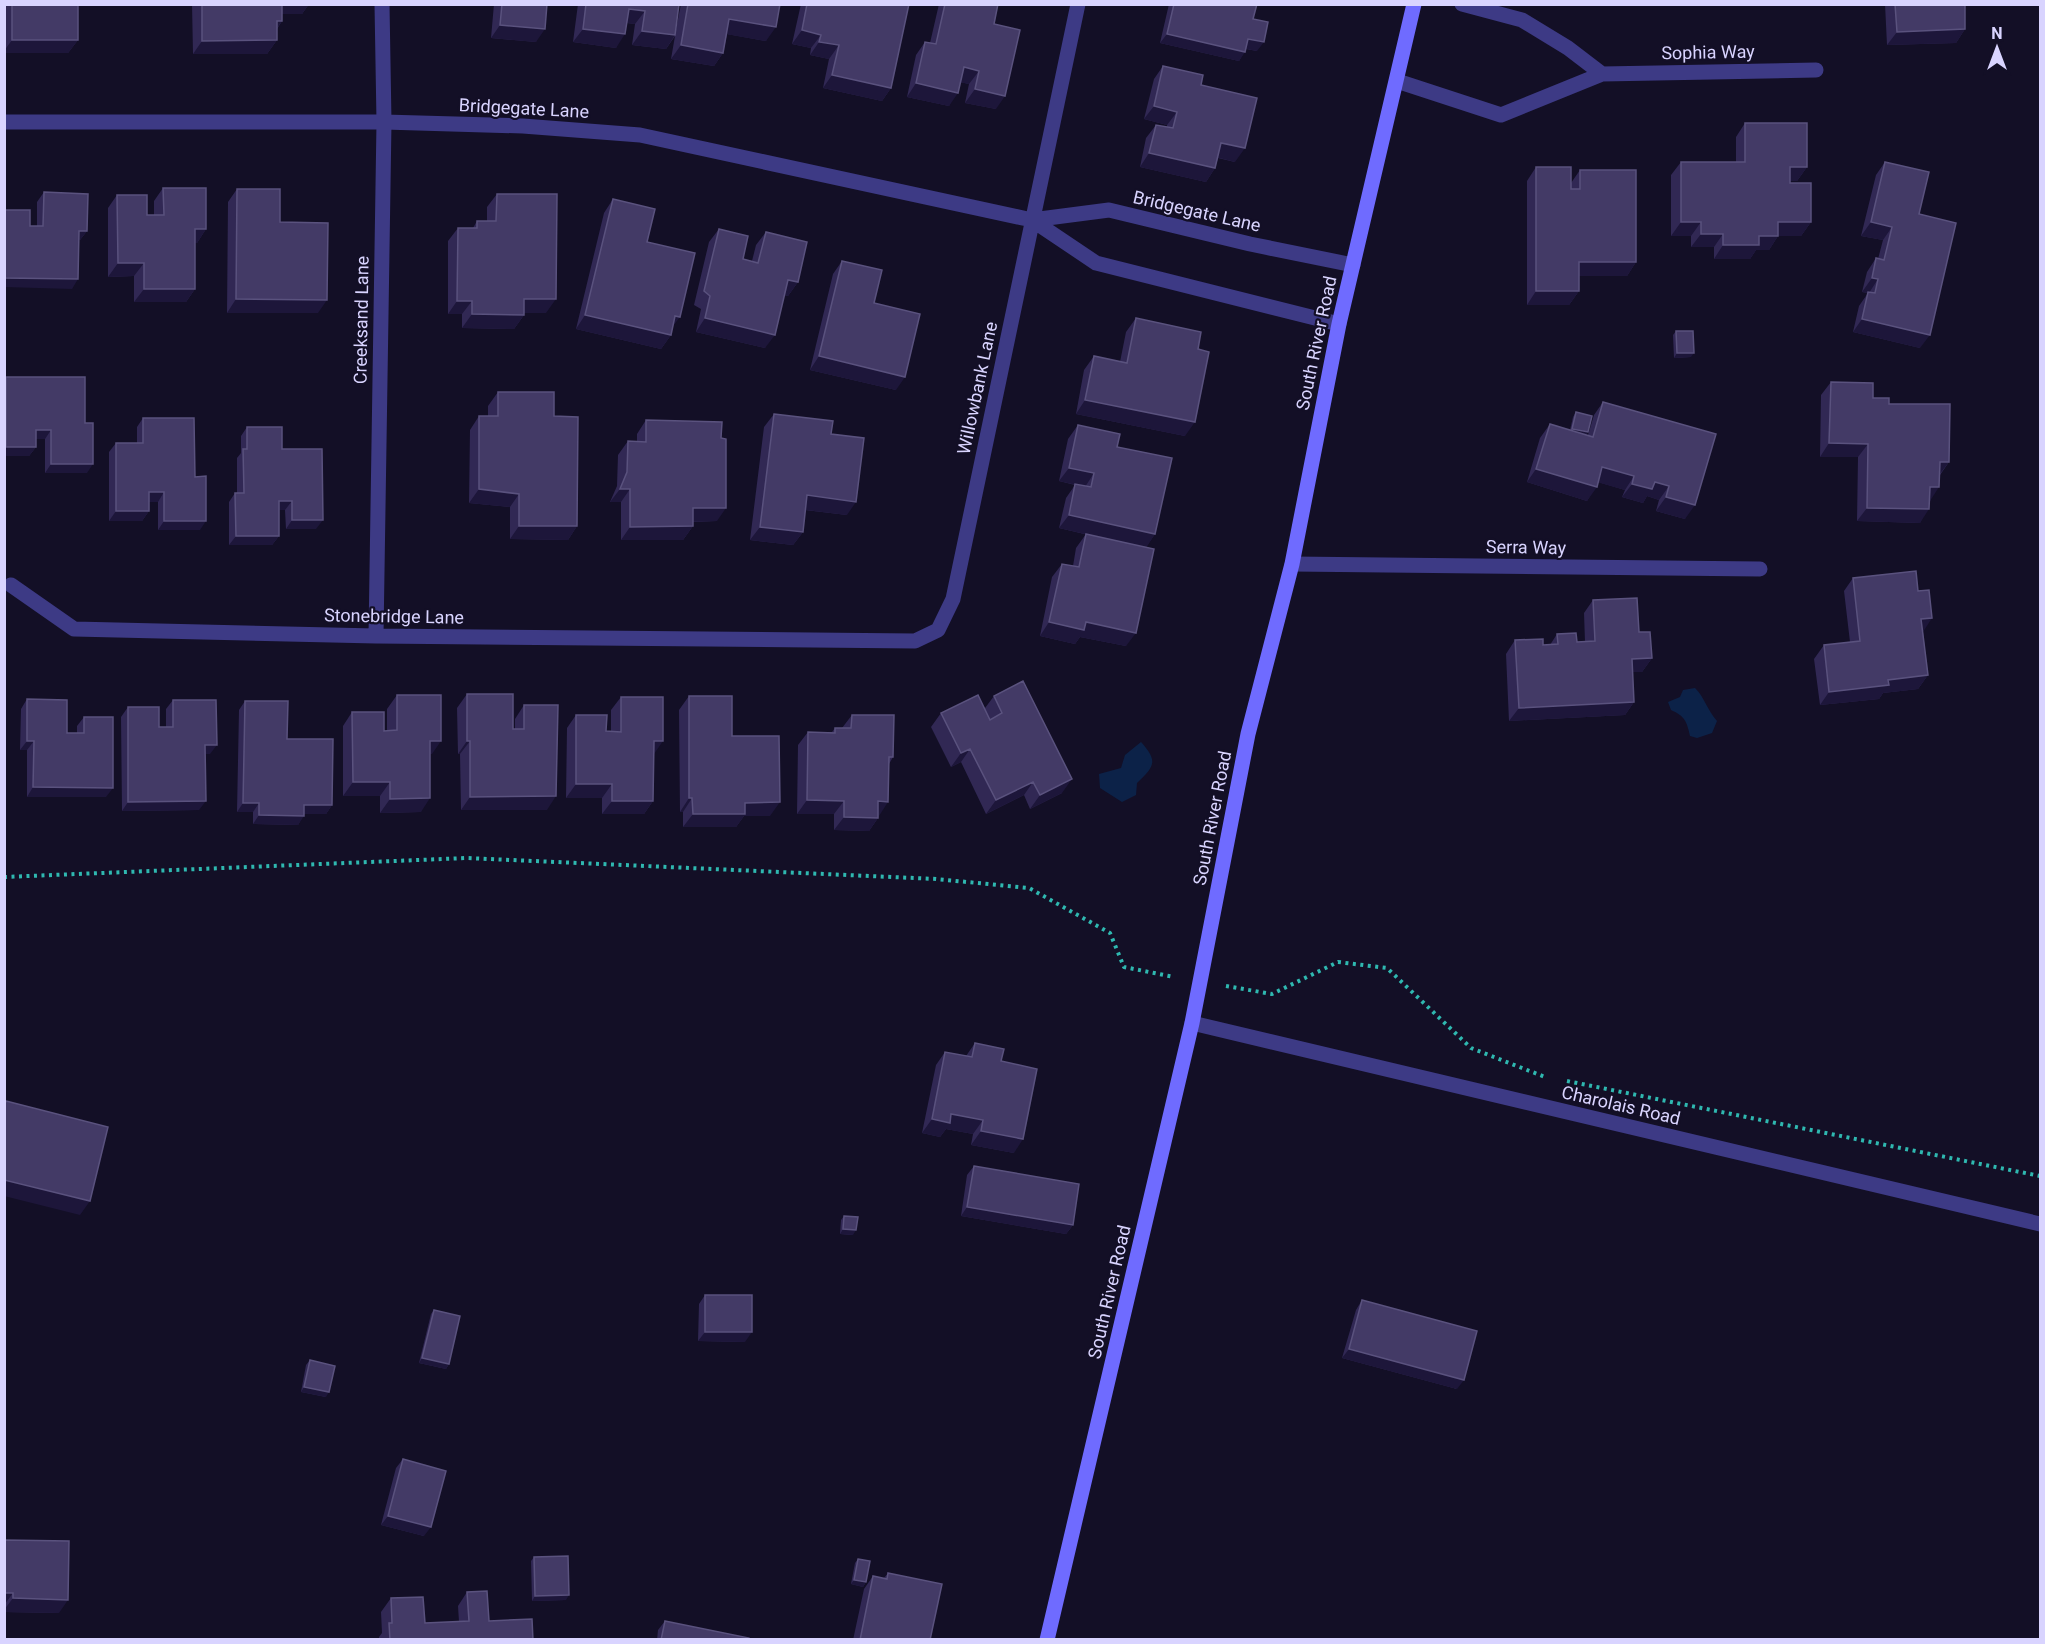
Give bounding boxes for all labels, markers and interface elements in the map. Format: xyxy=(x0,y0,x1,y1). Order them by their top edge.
north arrow xyxy=(1967,18,2027,78)
text: N xyxy=(1991,24,2003,43)
street label: Sophia Way xyxy=(1661,41,1755,63)
street label: Bridgegate Lane xyxy=(458,94,590,122)
street label: Bridgegate Lane xyxy=(1131,186,1263,236)
street label: Creeksand Lane xyxy=(349,256,373,384)
street label: South River Road xyxy=(1292,274,1340,412)
street label: Willowbank Lane xyxy=(953,320,1001,456)
street label: Serra Way xyxy=(1486,536,1567,558)
street label: Stonebridge Lane xyxy=(324,604,464,628)
street label: South River Road xyxy=(1189,749,1235,887)
street label: Charolais Road xyxy=(1560,1081,1682,1129)
street label: South River Road xyxy=(1083,1223,1135,1361)

